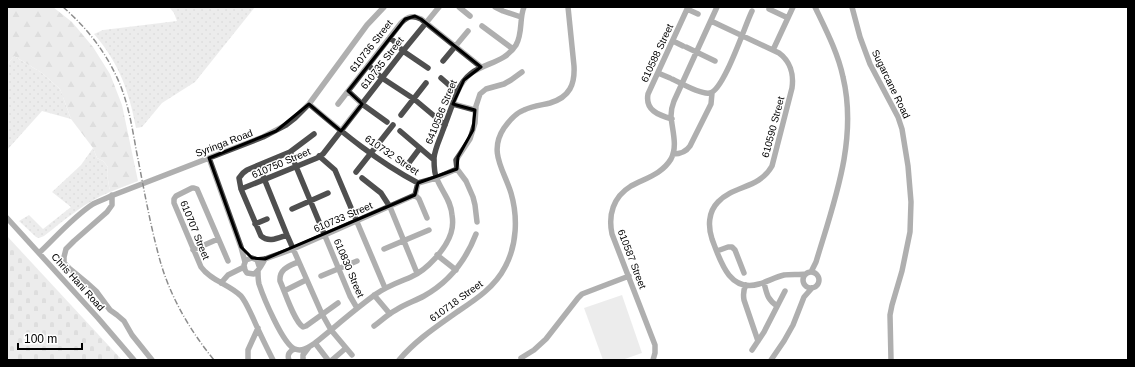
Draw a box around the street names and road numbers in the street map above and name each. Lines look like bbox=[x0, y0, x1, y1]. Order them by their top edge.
street label: 610736 Street bbox=[347, 18, 395, 74]
street label: 610588 Street bbox=[639, 22, 675, 84]
street label: 610735 Street bbox=[358, 35, 406, 91]
street label: Sugarcane Road bbox=[870, 48, 912, 120]
street label: 6410586 Street bbox=[423, 78, 459, 146]
street label: 610590 Street bbox=[760, 95, 787, 159]
street label: Syringa Road bbox=[194, 127, 254, 159]
street label: 610732 Street bbox=[363, 133, 421, 177]
street label: 610750 Street bbox=[250, 146, 312, 180]
street label: 610707 Street bbox=[178, 199, 212, 261]
street label: 610733 Street bbox=[312, 200, 374, 234]
street label: 610587 Street bbox=[616, 228, 648, 291]
street label: 610830 Street bbox=[332, 237, 366, 299]
street label: Chris Hani Road bbox=[49, 251, 107, 313]
street label: 610718 Street bbox=[427, 278, 485, 324]

